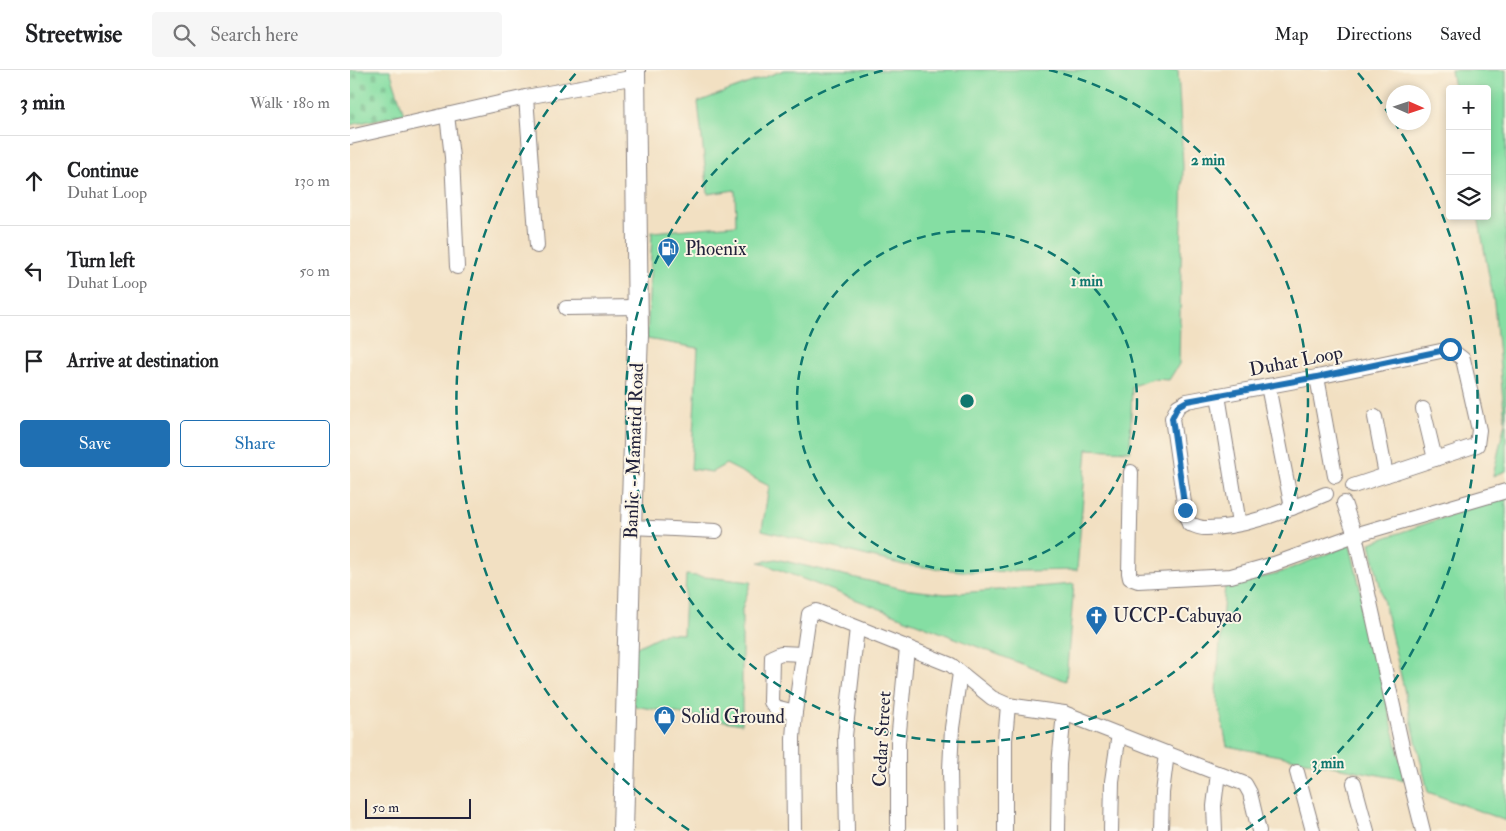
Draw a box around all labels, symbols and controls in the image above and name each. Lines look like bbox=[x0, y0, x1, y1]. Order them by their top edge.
search box bbox=[152, 12, 502, 57]
text: Streetwise bbox=[25, 19, 122, 50]
icon: search bbox=[170, 21, 198, 49]
text: Search here bbox=[210, 23, 298, 47]
text: Map bbox=[1275, 23, 1308, 46]
text: Directions bbox=[1336, 23, 1412, 46]
text: Saved bbox=[1440, 23, 1481, 46]
north arrow bbox=[1386, 85, 1431, 130]
map controls bbox=[1446, 85, 1491, 220]
button: + bbox=[1446, 85, 1491, 130]
text: 3 min bbox=[20, 89, 65, 116]
text: Walk · 180 m bbox=[250, 93, 330, 113]
button: − bbox=[1446, 130, 1491, 175]
text: 2 min bbox=[1191, 151, 1225, 170]
text: Continue bbox=[67, 159, 138, 183]
icon: ahead bbox=[20, 167, 48, 195]
text: 130 m bbox=[294, 171, 330, 191]
button: layers bbox=[1446, 175, 1491, 220]
text: Duhat Loop bbox=[67, 183, 147, 203]
fuel station icon: Phoenix bbox=[657, 237, 681, 268]
place label: Phoenix bbox=[685, 237, 747, 261]
text: Turn left bbox=[67, 249, 135, 273]
icon: left bbox=[20, 257, 48, 285]
text: 50 m bbox=[299, 261, 330, 281]
text: 1 min bbox=[1071, 272, 1103, 291]
text: Duhat Loop bbox=[67, 273, 147, 293]
route start bbox=[1439, 338, 1462, 361]
street label: Duhat Loop bbox=[1247, 340, 1345, 383]
icon: arrive bbox=[20, 347, 48, 375]
text: Arrive at destination bbox=[67, 349, 219, 373]
street label: Banlic - Mamatid Road bbox=[619, 362, 649, 540]
centre of rings bbox=[958, 392, 976, 410]
button: Save bbox=[20, 420, 170, 467]
button: Share bbox=[180, 420, 330, 467]
route end bbox=[1174, 499, 1197, 522]
church icon: UCCP-Cabuyao bbox=[1085, 604, 1109, 635]
place label: UCCP-Cabuyao bbox=[1113, 604, 1242, 628]
street label: Cedar Street bbox=[868, 690, 896, 788]
shop icon: Solid Ground bbox=[653, 705, 677, 736]
place label: Solid Ground bbox=[681, 705, 786, 729]
text: 3 min bbox=[1312, 754, 1344, 773]
scale bar bbox=[365, 796, 471, 819]
text: 50 m bbox=[372, 799, 399, 816]

